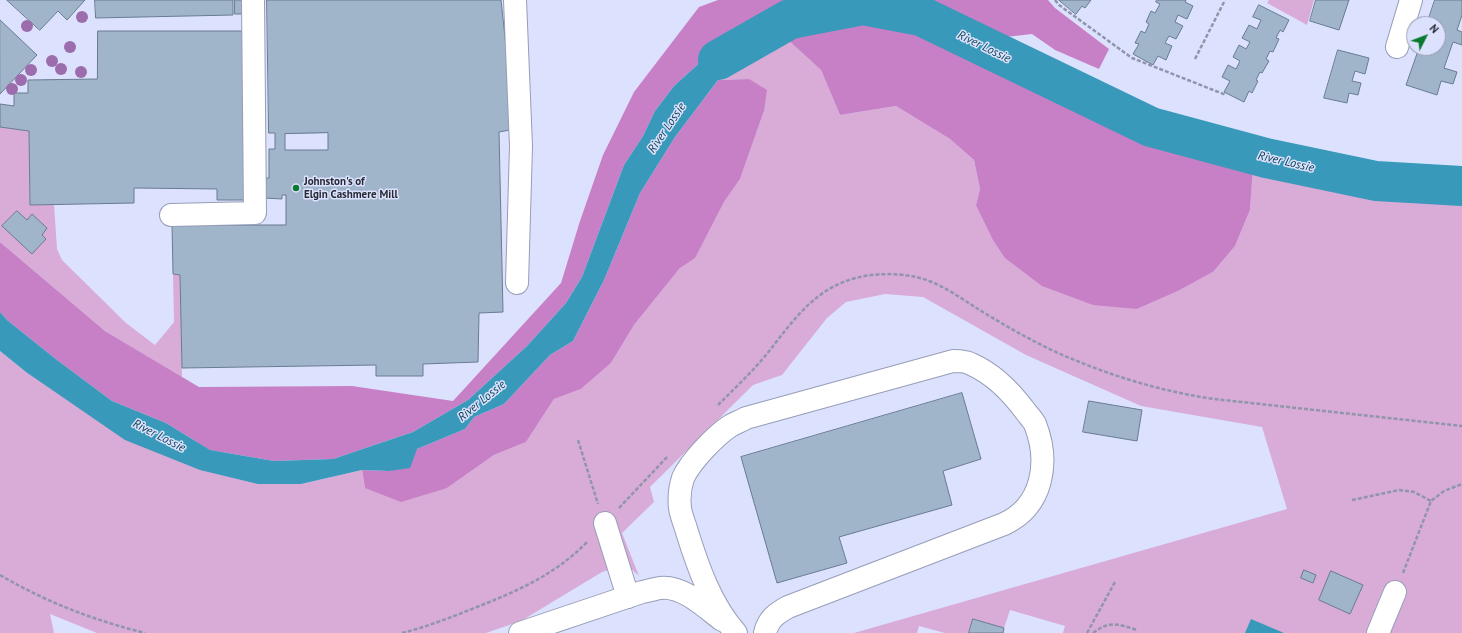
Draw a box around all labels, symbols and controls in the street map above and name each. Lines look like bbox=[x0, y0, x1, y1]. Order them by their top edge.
north arrow bbox=[1406, 16, 1446, 56]
text: N bbox=[1427, 21, 1442, 36]
water label: River Lossie bbox=[955, 28, 1013, 66]
water label: River Lossie bbox=[645, 100, 689, 156]
water label: River Lossie bbox=[1256, 149, 1316, 175]
place label: Johnston's of Elgin Cashmere Mill bbox=[304, 175, 398, 201]
marker: Johnston's of Elgin Cashmere Mill bbox=[291, 183, 301, 193]
water label: River Lossie bbox=[455, 377, 509, 425]
water label: River Lossie bbox=[130, 417, 188, 455]

